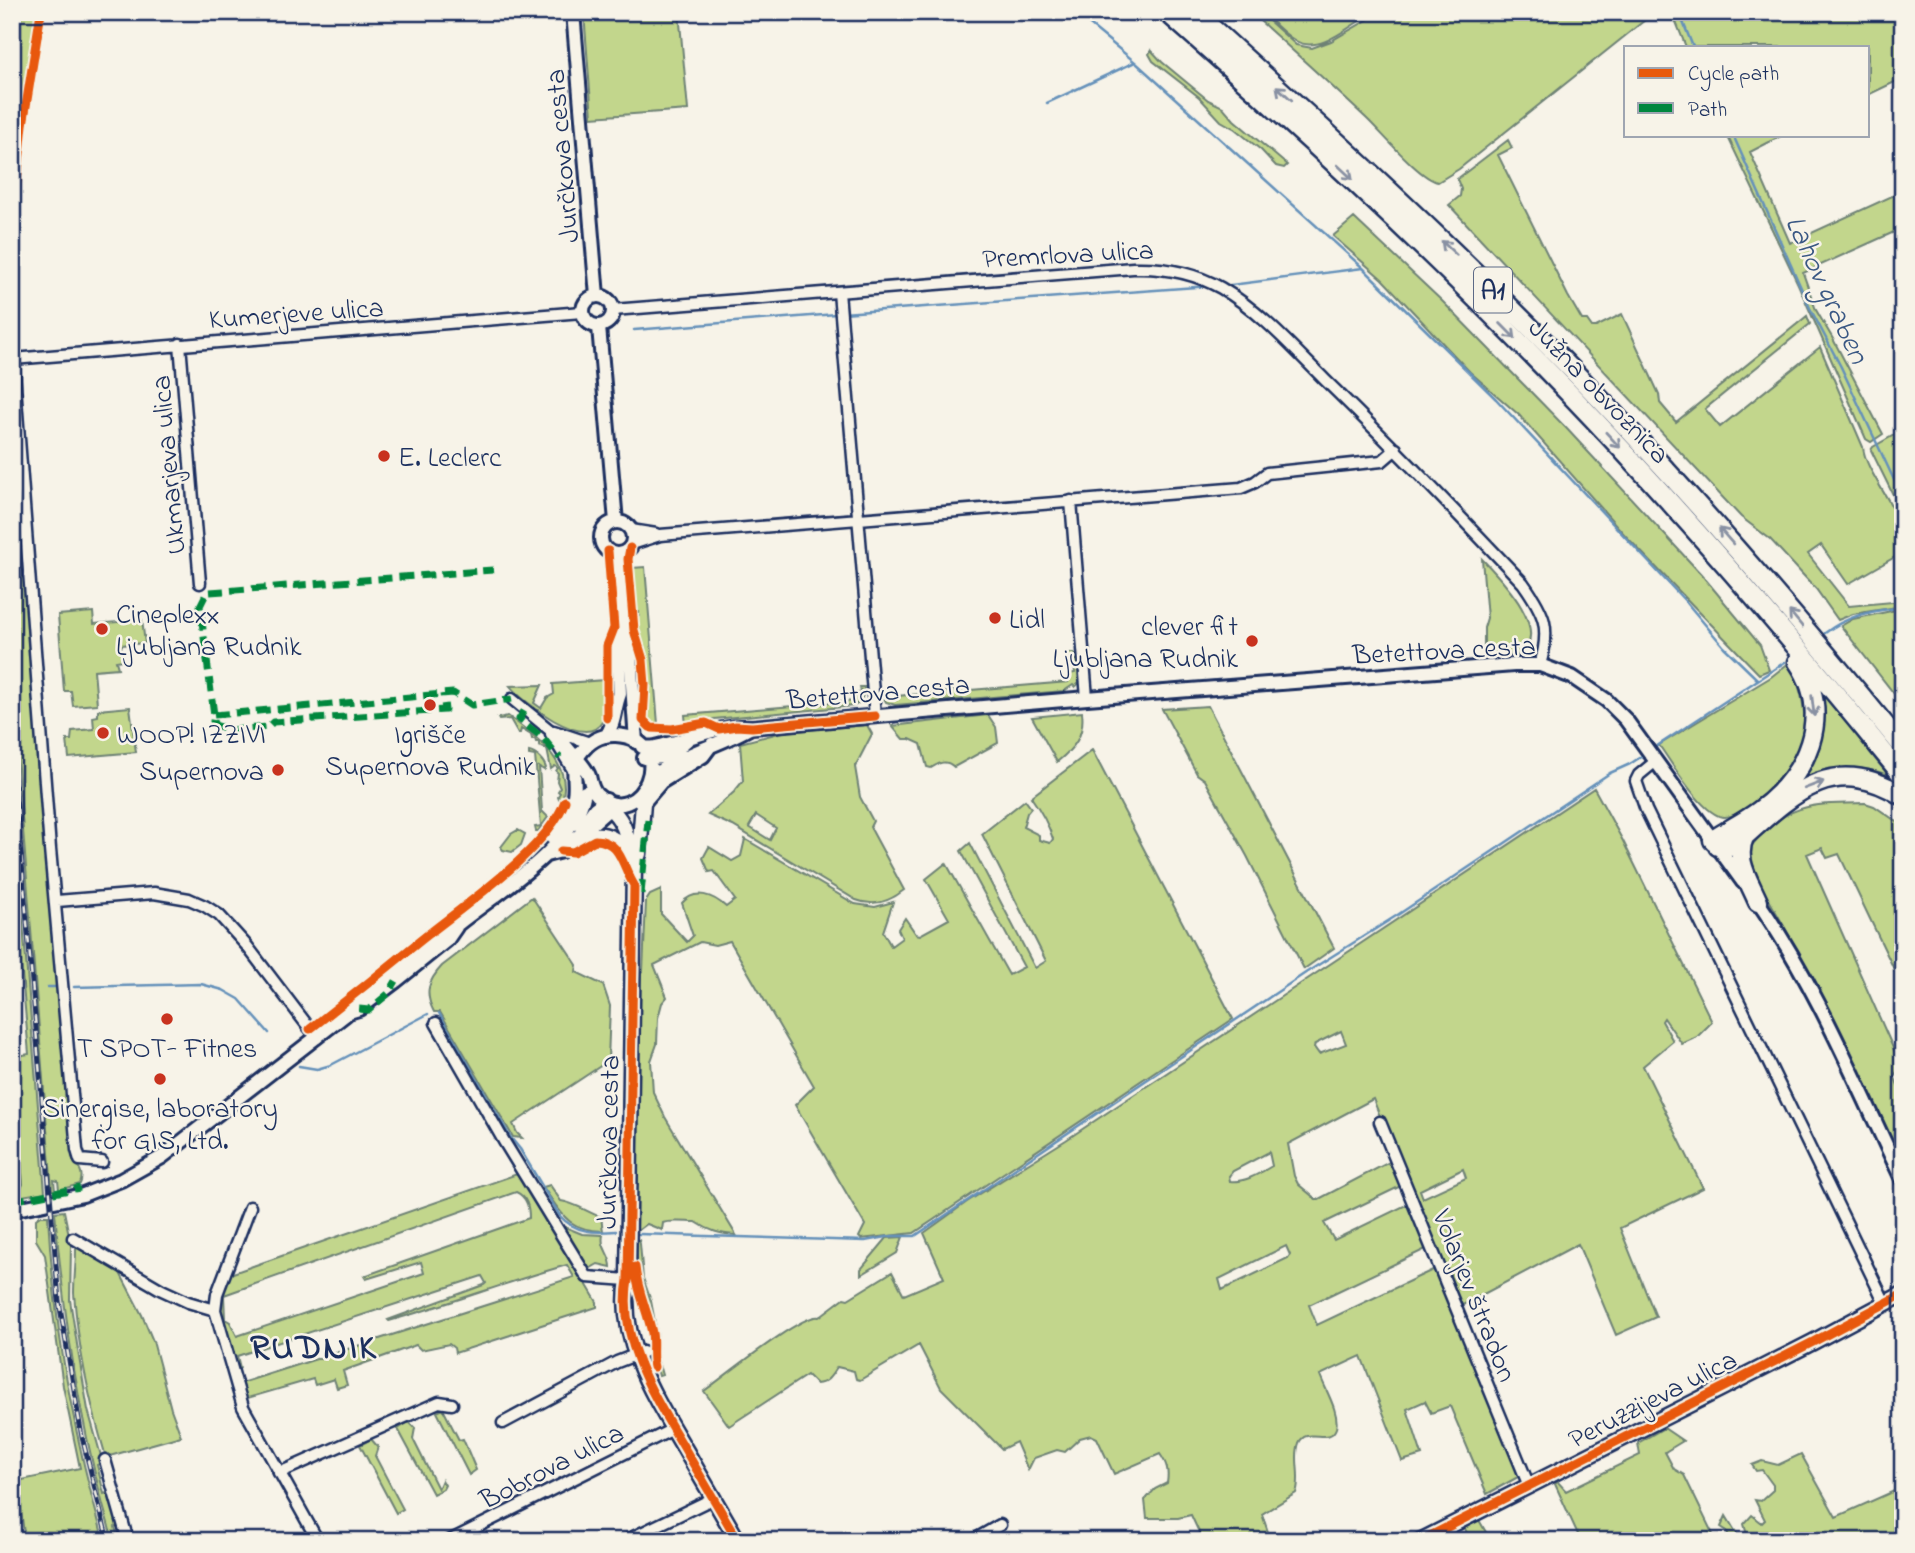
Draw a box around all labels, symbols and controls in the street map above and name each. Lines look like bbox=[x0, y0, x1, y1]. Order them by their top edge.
legend bbox=[1624, 46, 1870, 136]
text: Cycle path bbox=[1688, 60, 1779, 92]
street label: Jurčkova cesta bbox=[536, 67, 593, 244]
one-way arrow bbox=[1276, 84, 1293, 101]
text: Path bbox=[1688, 96, 1727, 126]
one-way arrow bbox=[1336, 164, 1353, 181]
water label: Lahov graben bbox=[1772, 209, 1879, 373]
street label: Premrlova ulica bbox=[981, 232, 1155, 281]
one-way arrow bbox=[1441, 240, 1458, 257]
road number: A1 bbox=[1474, 268, 1512, 312]
street label: Kumerjeve ulica bbox=[208, 289, 385, 342]
street label: Južna obvoznica bbox=[1517, 310, 1678, 475]
one-way arrow bbox=[1499, 323, 1516, 340]
street label: Ukmarjeva ulica bbox=[142, 373, 199, 556]
one-way arrow bbox=[1605, 431, 1621, 449]
place label: E. Leclerc bbox=[398, 439, 502, 480]
marker: E. Leclerc bbox=[376, 448, 392, 464]
one-way arrow bbox=[1718, 528, 1734, 546]
place label: Cineplexx Ljubljana Rudnik bbox=[116, 596, 302, 669]
place label: Lidl bbox=[1009, 601, 1045, 642]
place label: clever fit Ljubljana Rudnik bbox=[1053, 608, 1239, 681]
marker: Lidl bbox=[987, 610, 1003, 626]
one-way arrow bbox=[1789, 611, 1804, 629]
marker: Cineplexx Ljubljana Rudnik bbox=[94, 621, 110, 637]
street label: Betettova cesta bbox=[1351, 627, 1537, 678]
marker: clever fit Ljubljana Rudnik bbox=[1244, 633, 1260, 649]
street label: Betettova cesta bbox=[784, 666, 971, 723]
one-way arrow bbox=[1807, 694, 1820, 717]
marker: Igrišče Supernova Rudnik bbox=[422, 697, 438, 713]
place label: WOOP! IZZIVI bbox=[117, 716, 266, 757]
place label: Igrišče Supernova Rudnik bbox=[325, 716, 536, 789]
marker: WOOP! IZZIVI bbox=[95, 725, 111, 741]
place label: Supernova bbox=[139, 753, 264, 794]
marker: Supernova bbox=[270, 762, 286, 778]
one-way arrow bbox=[1803, 778, 1824, 790]
marker: T SPOT- Fitnes bbox=[159, 1011, 175, 1027]
place label: T SPOT- Fitnes bbox=[77, 1030, 257, 1071]
street label: Jurčkova cesta bbox=[588, 1055, 633, 1230]
marker: Sinergise, laboratory for GIS, Ltd. bbox=[152, 1071, 168, 1087]
place label: Sinergise, laboratory for GIS, Ltd. bbox=[42, 1090, 278, 1163]
street label: Volarjev štradon bbox=[1419, 1203, 1526, 1389]
district label: RUDNIK bbox=[250, 1324, 378, 1375]
street label: Peruzzijeva ulica bbox=[1562, 1341, 1745, 1461]
street label: Bobrova ulica bbox=[473, 1414, 632, 1522]

